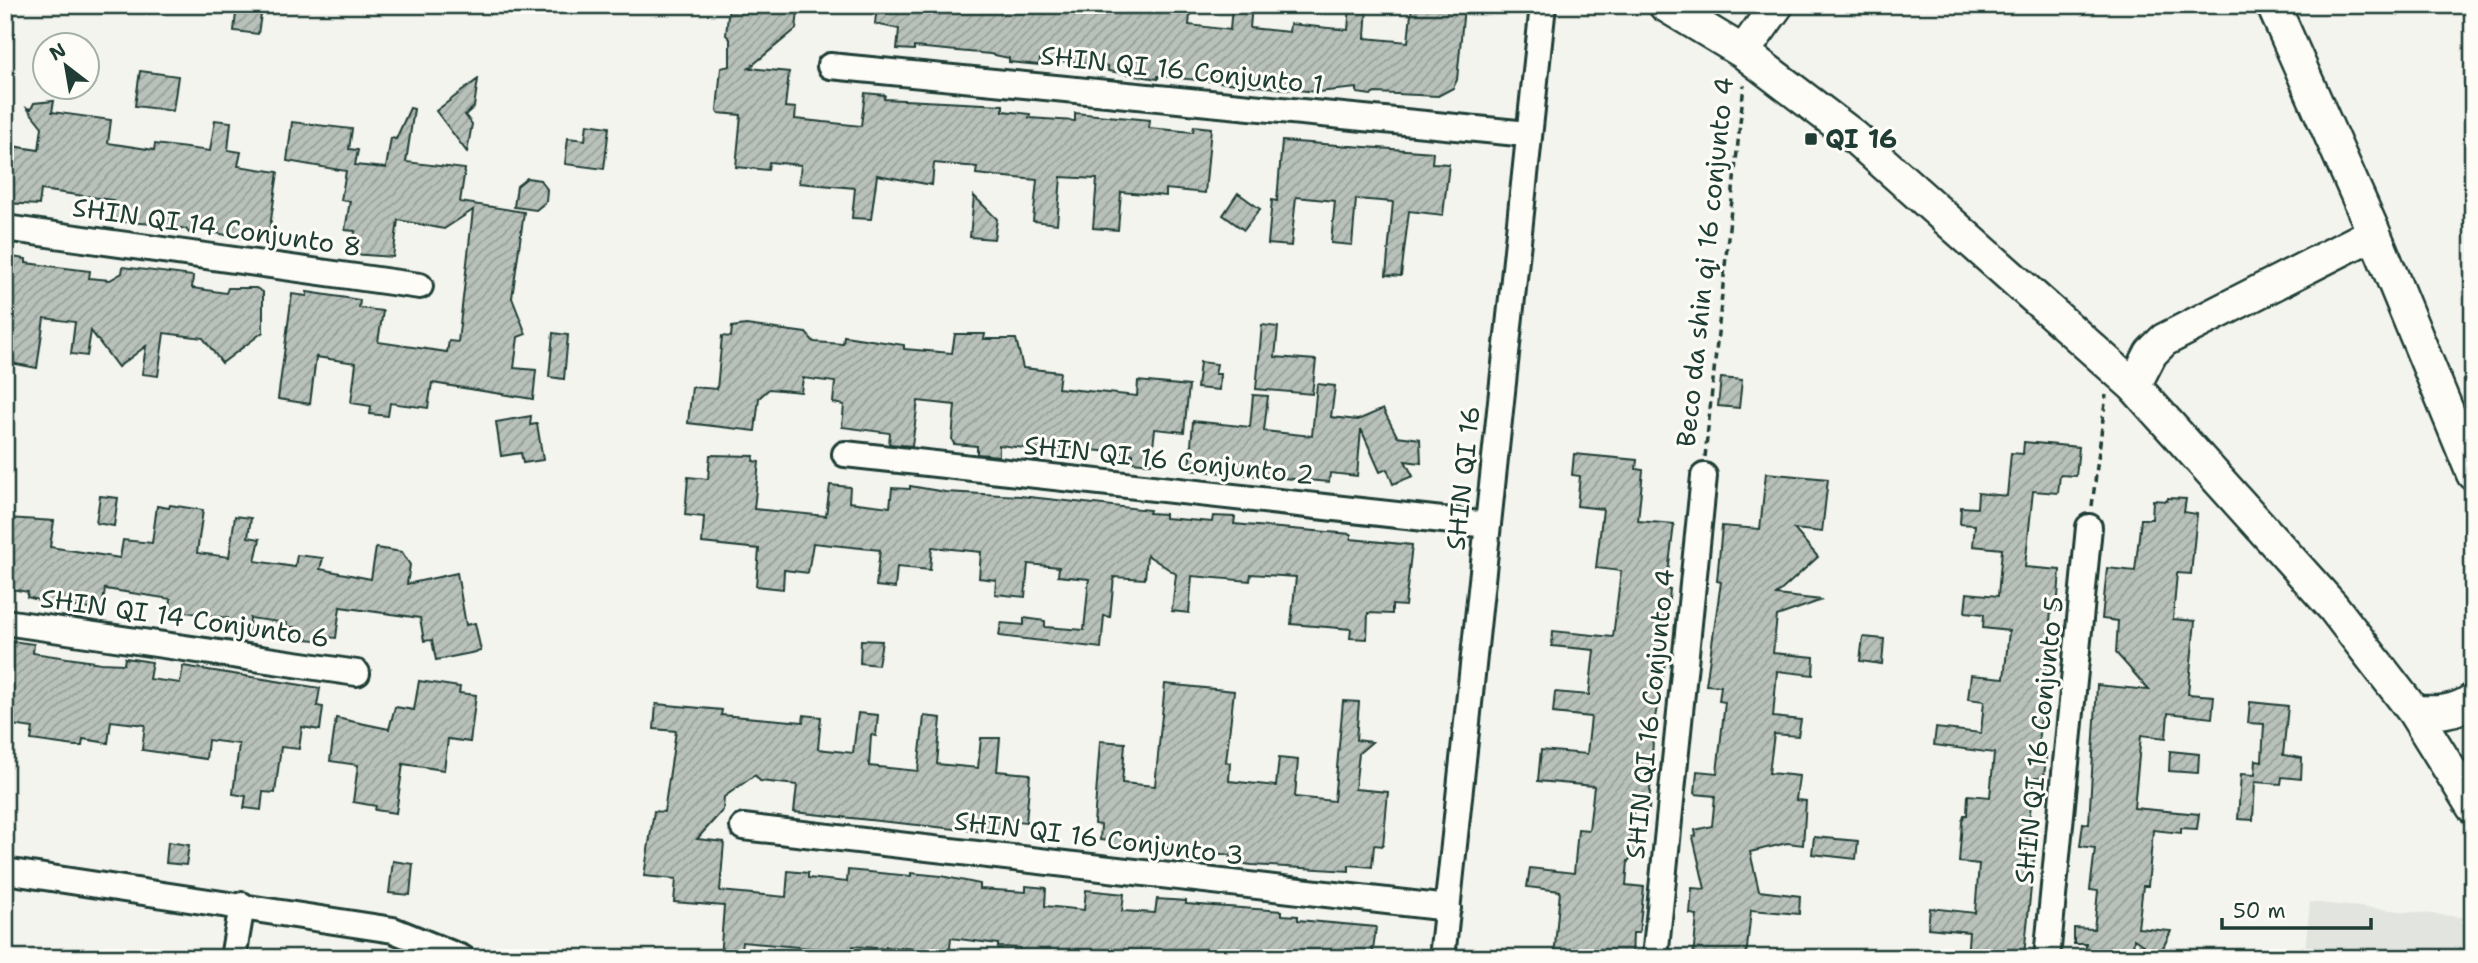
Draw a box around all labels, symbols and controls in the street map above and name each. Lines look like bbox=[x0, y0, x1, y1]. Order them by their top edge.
north arrow bbox=[32, 32, 102, 102]
text: N bbox=[45, 37, 70, 66]
street label: SHIN QI 16 Conjunto 1 bbox=[1039, 37, 1325, 102]
street label: Beco da shin qi 16 conjunto 4 bbox=[1668, 75, 1741, 449]
place label: QI 16 bbox=[1825, 121, 1897, 156]
marker: QI 16 bbox=[1803, 131, 1819, 147]
street label: SHIN QI 14 Conjunto 8 bbox=[70, 189, 364, 264]
street label: SHIN QI 16 bbox=[1438, 404, 1487, 552]
street label: SHIN QI 16 Conjunto 2 bbox=[1022, 427, 1316, 492]
street label: SHIN QI 16 Conjunto 4 bbox=[1617, 567, 1682, 861]
street label: SHIN QI 14 Conjunto 6 bbox=[38, 580, 332, 655]
street label: SHIN QI 16 Conjunto 5 bbox=[2006, 594, 2071, 886]
street label: SHIN QI 16 Conjunto 3 bbox=[952, 802, 1246, 873]
scale bar bbox=[2222, 886, 2371, 930]
text: 50 m bbox=[2233, 897, 2286, 925]

